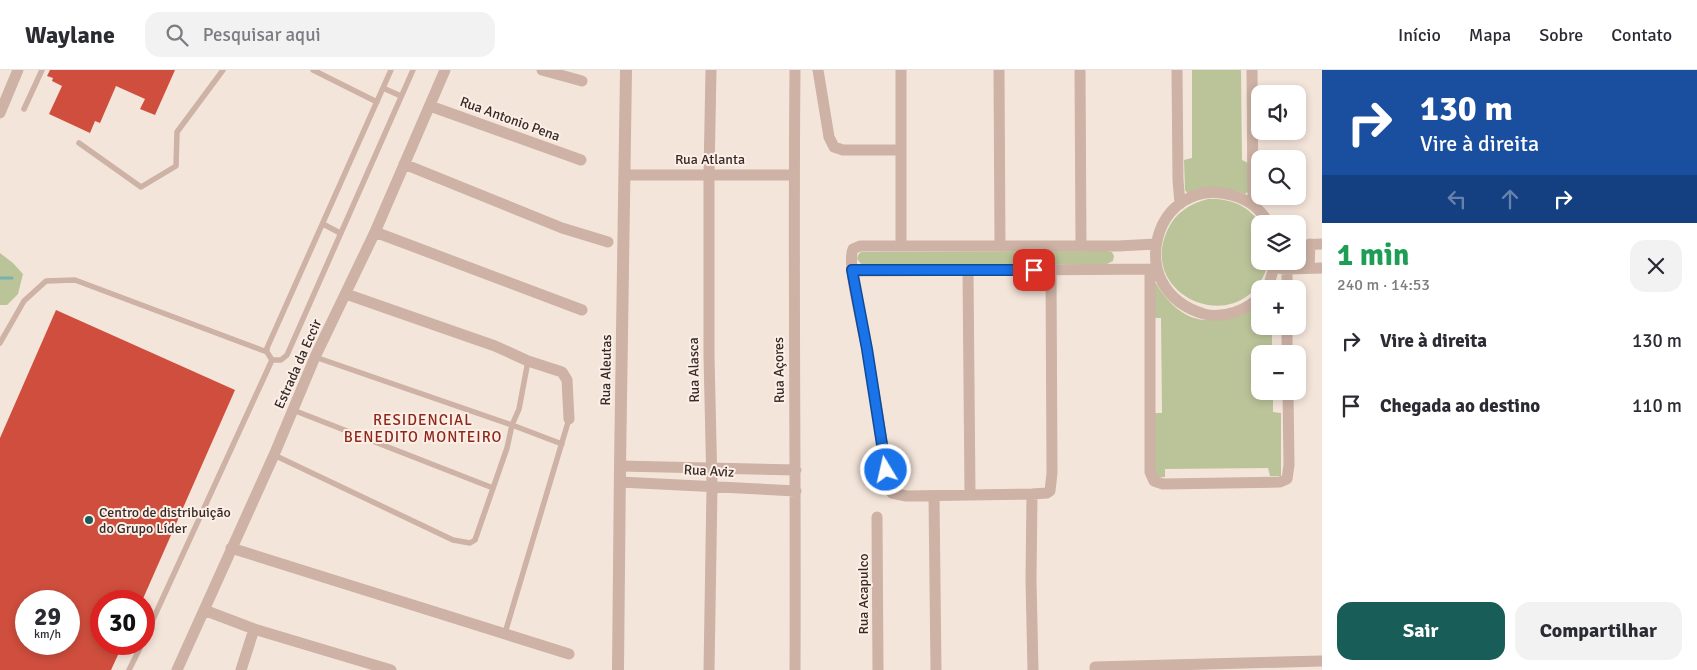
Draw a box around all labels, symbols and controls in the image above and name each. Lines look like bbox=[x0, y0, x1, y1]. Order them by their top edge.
search box bbox=[145, 12, 495, 57]
text: Waylane bbox=[25, 20, 115, 50]
icon: search bbox=[163, 21, 191, 49]
text: Pesquisar aqui bbox=[203, 23, 321, 47]
text: Início bbox=[1398, 24, 1441, 46]
text: Mapa bbox=[1469, 24, 1511, 46]
text: Sobre bbox=[1539, 24, 1583, 46]
text: Contato bbox=[1611, 24, 1672, 46]
map controls bbox=[1251, 85, 1306, 400]
button: sound bbox=[1251, 85, 1306, 140]
text: 130 m bbox=[1420, 87, 1513, 130]
icon: right bbox=[1337, 90, 1402, 155]
street label: Rua Antonio Pena bbox=[458, 93, 562, 145]
text: Vire à direita bbox=[1420, 130, 1539, 157]
button: search bbox=[1251, 150, 1306, 205]
street label: Rua Atlanta bbox=[675, 151, 745, 168]
icon: left bbox=[1443, 185, 1471, 213]
icon: ahead bbox=[1496, 185, 1524, 213]
icon: right bbox=[1549, 185, 1577, 213]
button: layers bbox=[1251, 215, 1306, 270]
text: 1 min bbox=[1337, 237, 1409, 274]
button: close bbox=[1630, 240, 1682, 292]
pin bbox=[1013, 249, 1055, 291]
icon: arrive bbox=[1020, 256, 1048, 284]
text: 240 m · 14:53 bbox=[1337, 275, 1430, 295]
button: + bbox=[1251, 280, 1306, 335]
street label: Estrada da Eccir bbox=[271, 316, 326, 411]
icon: right bbox=[1337, 327, 1365, 355]
text: Vire à direita bbox=[1380, 329, 1487, 353]
text: 130 m bbox=[1632, 329, 1682, 353]
street label: Rua Aleutas bbox=[597, 334, 615, 406]
street label: Rua Alasca bbox=[685, 337, 703, 403]
street label: Rua Açores bbox=[770, 337, 788, 403]
button: − bbox=[1251, 345, 1306, 400]
icon: arrive bbox=[1337, 392, 1365, 420]
text: Chegada ao destino bbox=[1380, 394, 1540, 418]
text: 110 m bbox=[1632, 394, 1682, 418]
district label: RESIDENCIAL BENEDITO MONTEIRO bbox=[344, 411, 502, 446]
position arrow bbox=[859, 443, 911, 495]
street label: Rua Aviz bbox=[683, 461, 735, 481]
place label: Centro de distribuição do Grupo Líder bbox=[99, 504, 231, 537]
marker: Centro de distribuição do Grupo Líder bbox=[83, 514, 95, 526]
street label: Rua Acapulco bbox=[855, 554, 872, 634]
speed limit sign: 30 bbox=[90, 590, 155, 655]
text: 29 bbox=[34, 601, 61, 632]
button: Sair bbox=[1337, 602, 1505, 660]
button: Compartilhar bbox=[1515, 602, 1682, 660]
text: km/h bbox=[34, 627, 61, 642]

